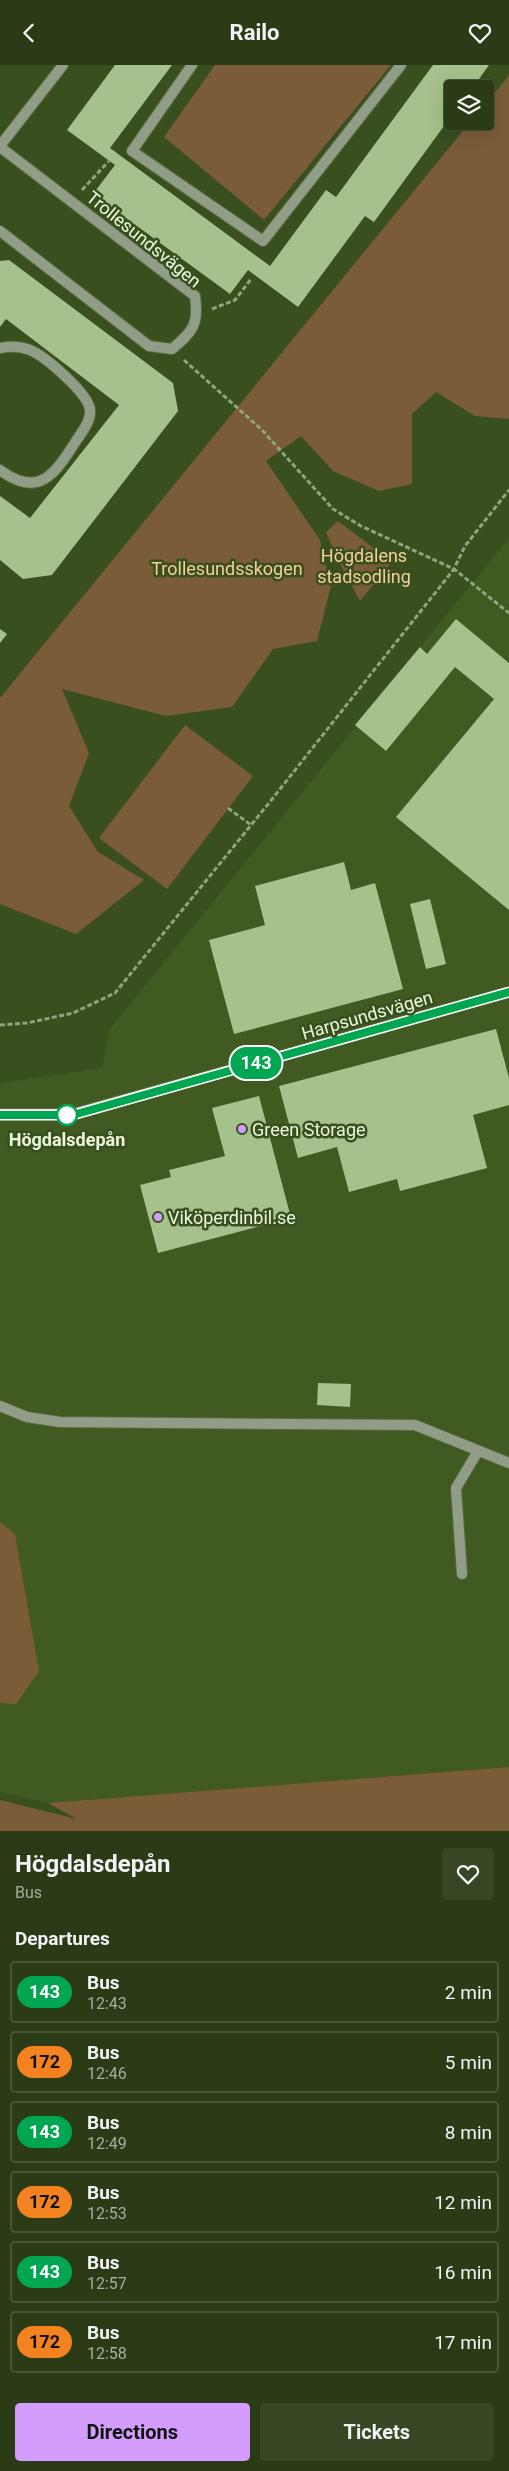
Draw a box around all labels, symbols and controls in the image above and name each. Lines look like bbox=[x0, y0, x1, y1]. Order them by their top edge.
icon: back bbox=[15, 19, 43, 47]
icon: heart bbox=[466, 19, 494, 47]
text: Railo bbox=[230, 20, 279, 45]
map controls bbox=[444, 80, 494, 130]
button: layers bbox=[444, 80, 494, 130]
street label: Trollesundsvägen bbox=[83, 186, 205, 292]
park label: Högdalens stadsodling bbox=[317, 545, 411, 587]
park label: Trollesundsskogen bbox=[151, 558, 303, 579]
street label: Harpsundsvägen bbox=[299, 986, 435, 1044]
line badge: 143 bbox=[227, 1047, 285, 1079]
text: 143 bbox=[241, 1052, 271, 1073]
marker: Högdalsdepån bbox=[56, 1104, 78, 1126]
place label: Green Storage bbox=[252, 1119, 366, 1140]
marker: Green Storage bbox=[236, 1123, 248, 1135]
place label: Högdalsdepån bbox=[9, 1129, 125, 1150]
place label: Viköperdinbil.se bbox=[168, 1207, 296, 1228]
marker: Viköperdinbil.se bbox=[152, 1211, 164, 1223]
button: heart bbox=[442, 1848, 494, 1900]
text: Högdalsdepån bbox=[15, 1850, 171, 1878]
text: Bus bbox=[15, 1883, 42, 1902]
text: Departures bbox=[15, 1927, 110, 1950]
text: Bus bbox=[87, 1971, 120, 1994]
text: 143 bbox=[29, 1981, 60, 2002]
text: 2 min bbox=[445, 1981, 492, 2004]
text: 12:43 bbox=[87, 1994, 127, 2013]
text: Bus bbox=[87, 2041, 120, 2064]
text: 172 bbox=[29, 2051, 60, 2072]
text: 5 min bbox=[445, 2051, 492, 2074]
text: 12:46 bbox=[87, 2064, 127, 2083]
text: Bus bbox=[87, 2111, 120, 2134]
text: 143 bbox=[29, 2121, 60, 2142]
text: 8 min bbox=[445, 2121, 492, 2144]
text: 12:49 bbox=[87, 2134, 127, 2153]
text: Bus bbox=[87, 2181, 120, 2204]
text: 172 bbox=[29, 2191, 60, 2212]
text: 12 min bbox=[434, 2191, 492, 2214]
text: 12:53 bbox=[87, 2204, 127, 2223]
text: Bus bbox=[87, 2251, 120, 2274]
text: 143 bbox=[29, 2261, 60, 2282]
text: 16 min bbox=[434, 2261, 492, 2284]
text: 12:57 bbox=[87, 2274, 127, 2293]
text: Bus bbox=[87, 2321, 120, 2344]
text: 172 bbox=[29, 2331, 60, 2352]
text: 17 min bbox=[434, 2331, 492, 2354]
text: 12:58 bbox=[87, 2344, 127, 2363]
button: Directions bbox=[15, 2403, 250, 2461]
button: Tickets bbox=[260, 2403, 494, 2461]

